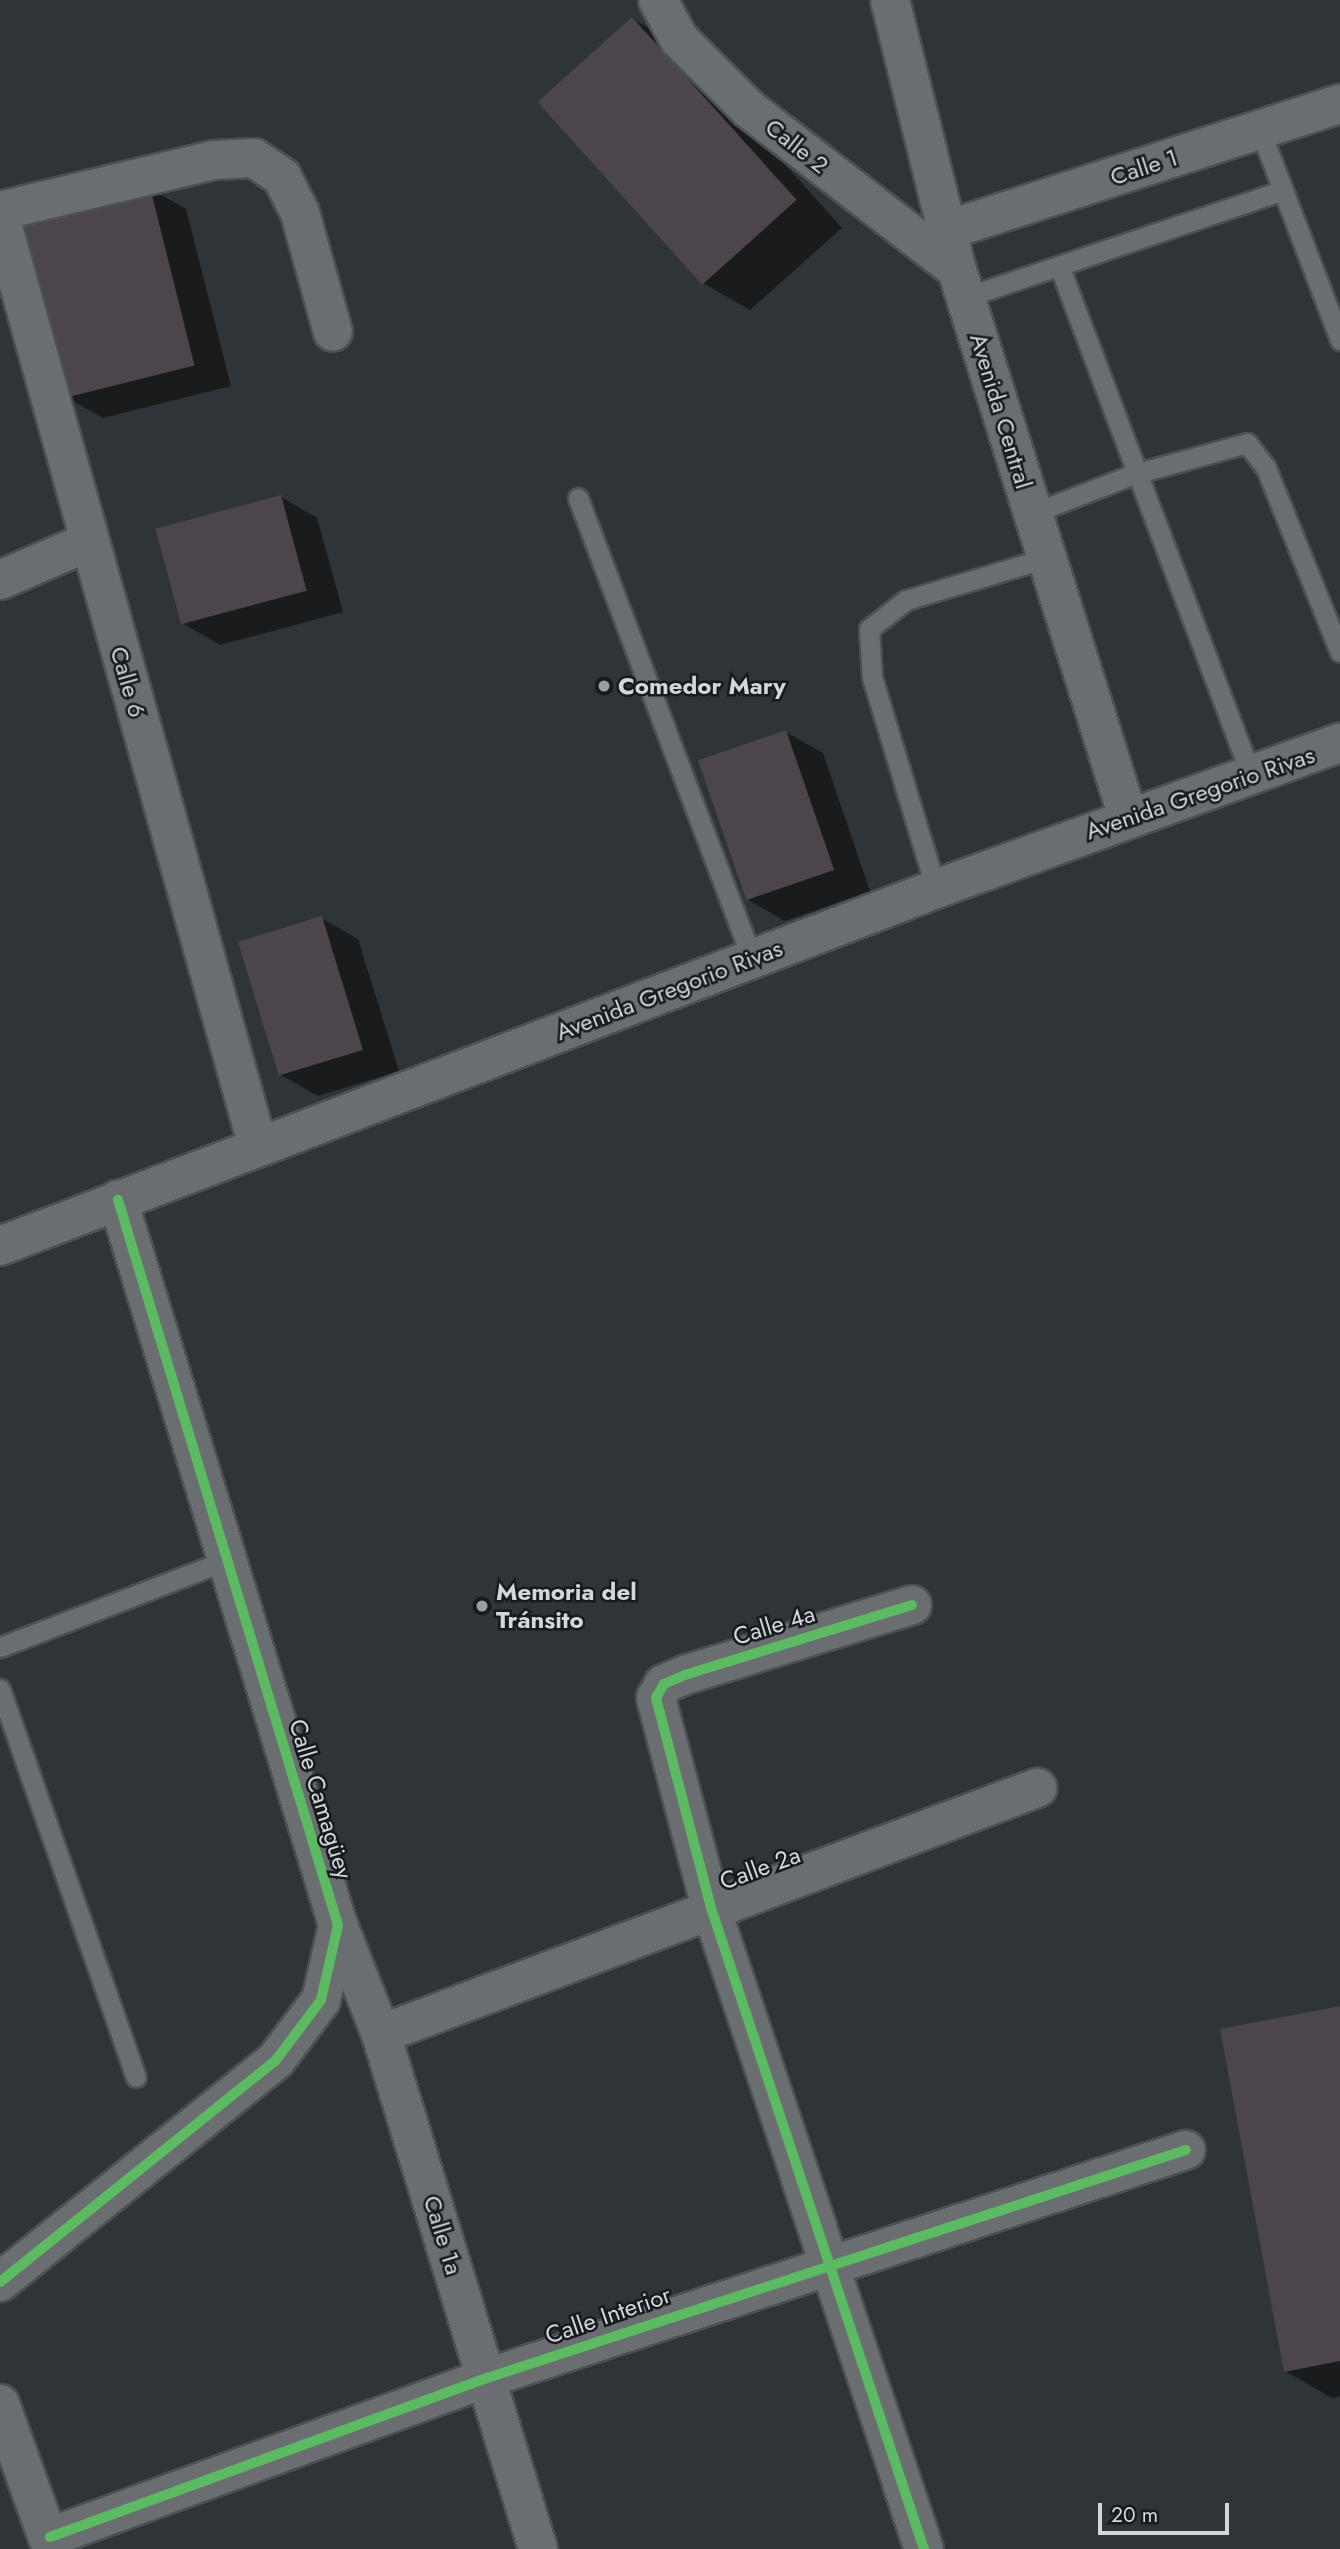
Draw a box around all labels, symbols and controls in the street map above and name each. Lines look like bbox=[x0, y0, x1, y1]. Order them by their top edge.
street label: Calle 2 bbox=[760, 112, 834, 180]
street label: Calle 1 bbox=[1107, 143, 1181, 191]
street label: Avenida Central bbox=[964, 330, 1038, 492]
street label: Calle 6 bbox=[104, 643, 152, 721]
place label: Comedor Mary bbox=[618, 672, 786, 700]
marker: Comedor Mary bbox=[596, 678, 612, 694]
street label: Avenida Gregorio Rivas bbox=[1082, 740, 1318, 846]
street label: Avenida Gregorio Rivas bbox=[552, 933, 786, 1047]
place label: Memoria del Tránsito bbox=[496, 1578, 637, 1634]
marker: Memoria del Tránsito bbox=[474, 1598, 490, 1614]
street label: Calle 4a bbox=[730, 1599, 818, 1651]
street label: Calle Camagüey bbox=[283, 1716, 359, 1882]
street label: Calle 2a bbox=[716, 1840, 804, 1896]
street label: Calle 1a bbox=[417, 2192, 469, 2278]
street label: Calle Interior bbox=[541, 2280, 675, 2350]
scale bar bbox=[1102, 2490, 1233, 2534]
text: 20 m bbox=[1111, 2500, 1158, 2530]

